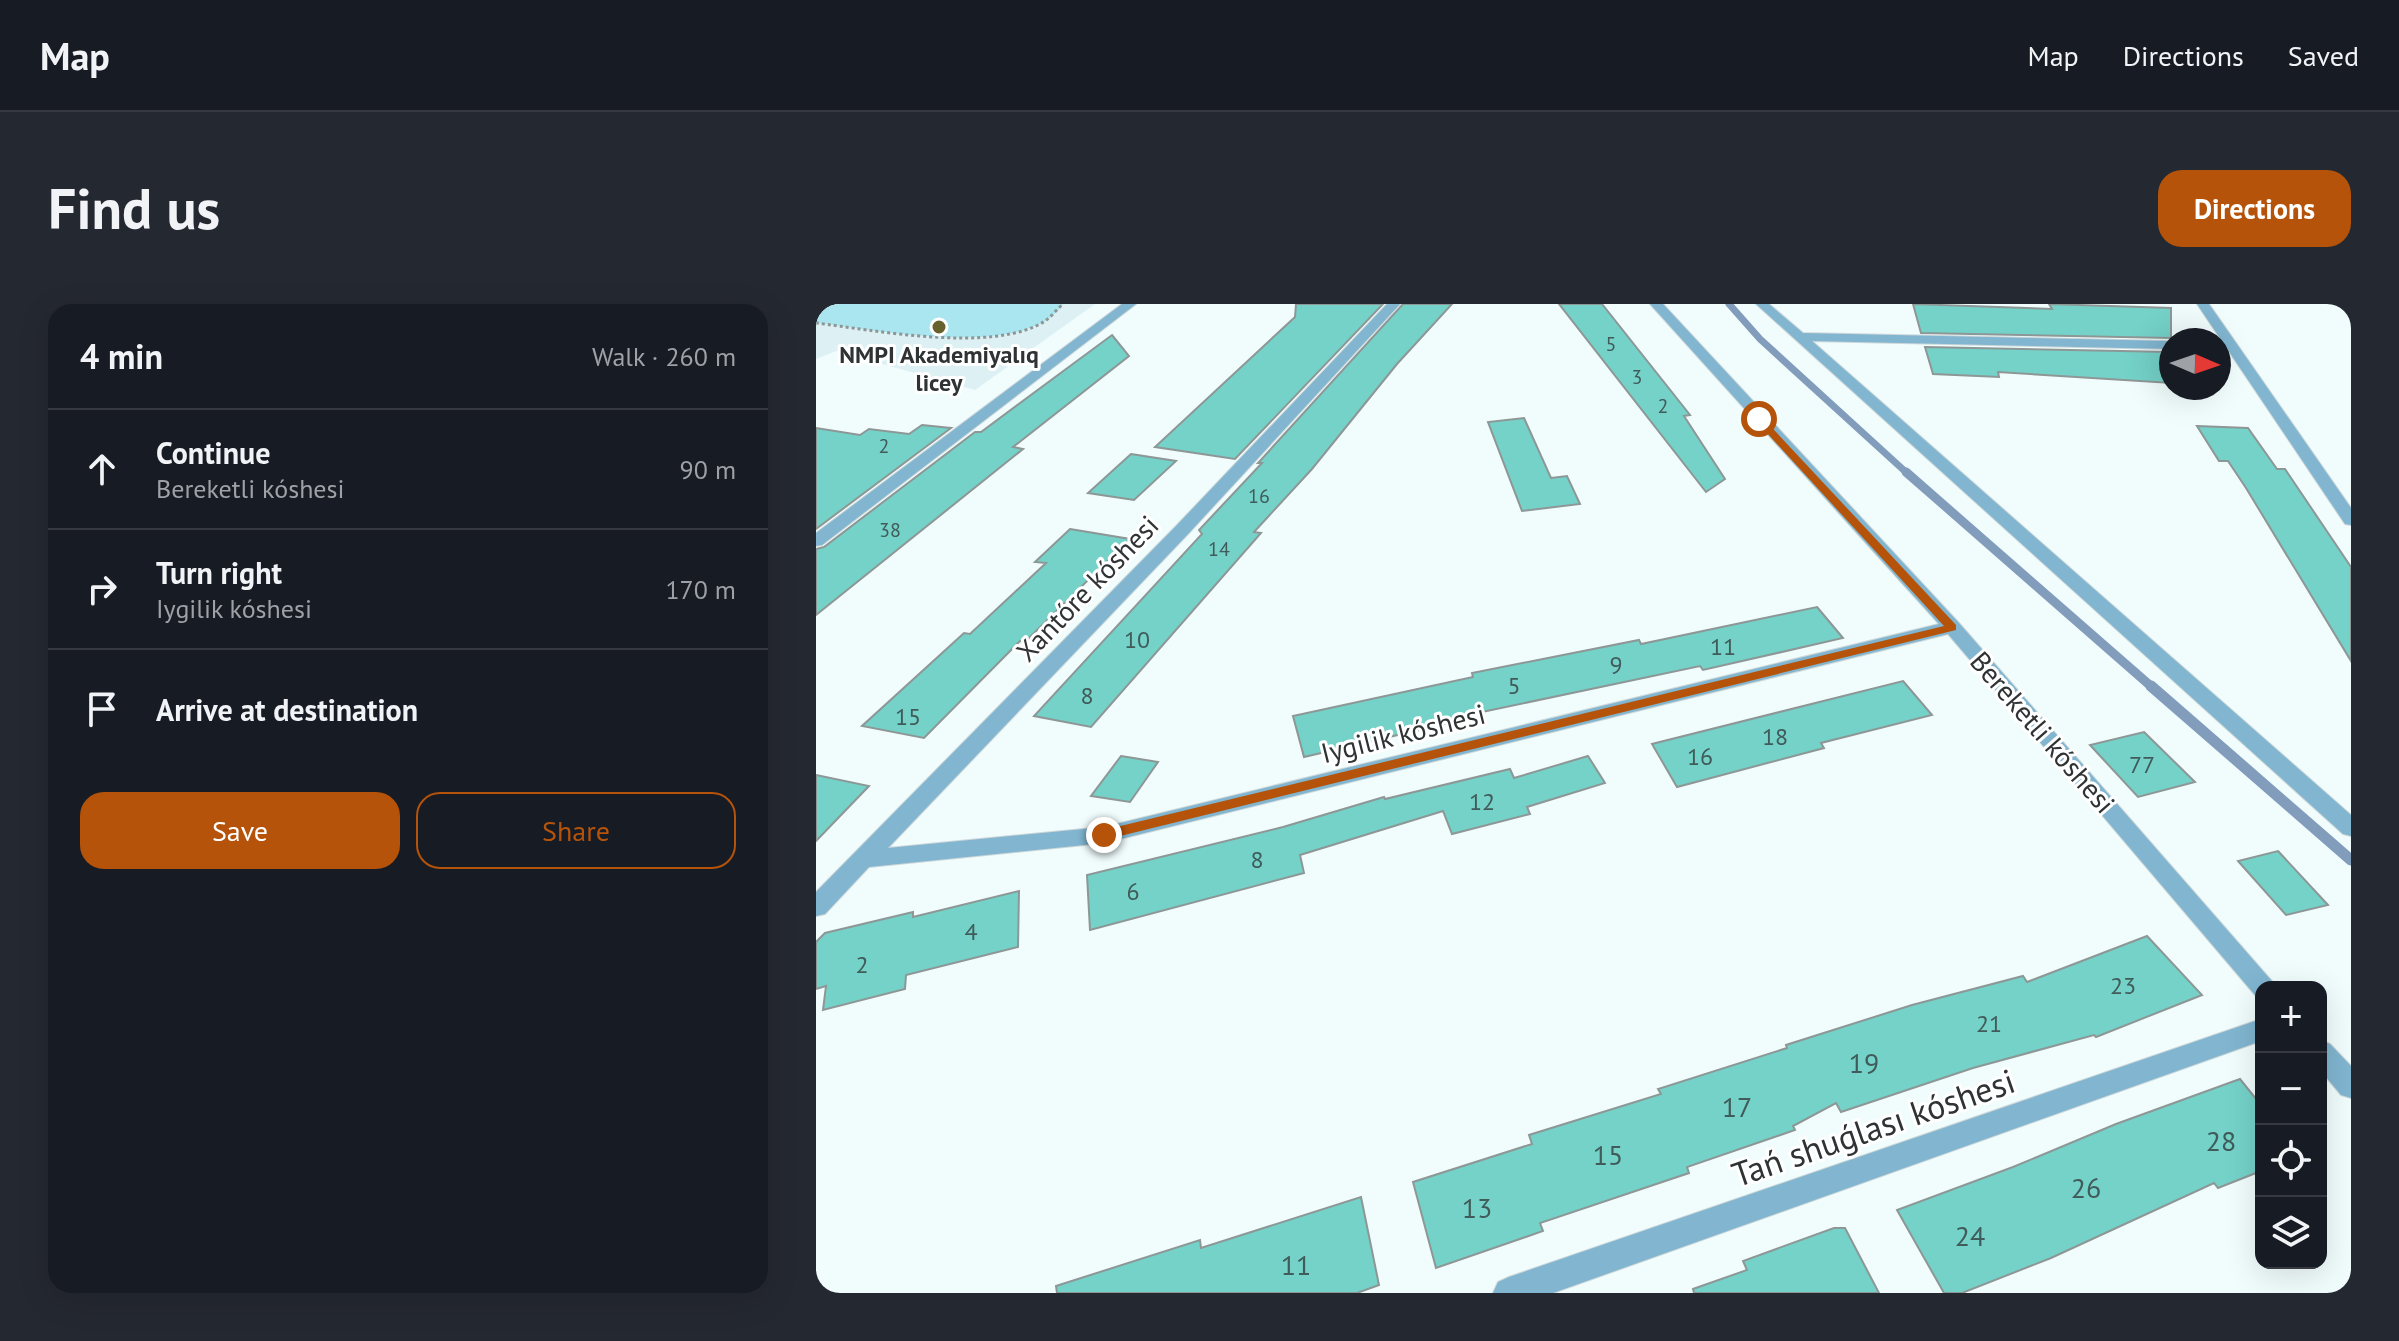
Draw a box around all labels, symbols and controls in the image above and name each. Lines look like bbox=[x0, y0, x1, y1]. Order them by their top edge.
text: Map bbox=[40, 31, 110, 80]
text: Map bbox=[2028, 37, 2079, 74]
text: Directions bbox=[2123, 37, 2244, 74]
text: Saved bbox=[2288, 37, 2359, 74]
button: Directions bbox=[2158, 170, 2351, 247]
text: Find us bbox=[48, 172, 220, 244]
marker: NMPI Akademiyalıq licey bbox=[930, 318, 948, 336]
north arrow bbox=[2159, 328, 2231, 400]
house number: 5 bbox=[1606, 331, 1616, 357]
text: 4 min bbox=[80, 334, 163, 378]
place label: NMPI Akademiyalıq licey bbox=[839, 339, 1039, 398]
text: Walk · 260 m bbox=[592, 340, 736, 373]
house number: 3 bbox=[1632, 364, 1642, 390]
house number: 2 bbox=[1658, 393, 1668, 419]
route start bbox=[1741, 401, 1777, 437]
text: Continue bbox=[156, 433, 270, 472]
house number: 2 bbox=[879, 433, 889, 459]
icon: ahead bbox=[80, 447, 124, 491]
text: 90 m bbox=[680, 453, 736, 486]
text: Bereketli kóshesi bbox=[156, 472, 344, 505]
house number: 16 bbox=[1248, 483, 1270, 509]
street label: Xantóre kóshesi bbox=[1008, 507, 1166, 669]
house number: 38 bbox=[879, 517, 901, 543]
house number: 14 bbox=[1208, 536, 1230, 562]
text: Turn right bbox=[156, 553, 282, 592]
icon: right bbox=[80, 567, 124, 611]
text: 170 m bbox=[665, 573, 736, 606]
text: Iygilik kóshesi bbox=[156, 592, 312, 625]
house number: 10 bbox=[1124, 624, 1150, 655]
house number: 11 bbox=[1710, 631, 1736, 662]
street label: Bereketli kóshesi bbox=[1962, 643, 2124, 821]
house number: 9 bbox=[1609, 649, 1623, 680]
house number: 5 bbox=[1507, 670, 1521, 701]
house number: 8 bbox=[1080, 680, 1094, 711]
icon: arrive bbox=[80, 687, 124, 731]
text: Arrive at destination bbox=[156, 690, 418, 729]
street label: Iygilik kóshesi bbox=[1317, 695, 1489, 771]
house number: 15 bbox=[895, 701, 921, 732]
house number: 18 bbox=[1762, 721, 1788, 752]
house number: 16 bbox=[1687, 741, 1713, 772]
house number: 77 bbox=[2129, 749, 2155, 780]
house number: 12 bbox=[1469, 786, 1495, 817]
button: Save bbox=[80, 792, 400, 869]
button: Share bbox=[416, 792, 736, 869]
route end bbox=[1086, 817, 1122, 853]
house number: 8 bbox=[1250, 844, 1264, 875]
house number: 6 bbox=[1126, 876, 1140, 907]
house number: 4 bbox=[964, 916, 978, 947]
house number: 2 bbox=[855, 949, 869, 980]
house number: 23 bbox=[2110, 970, 2136, 1001]
map controls bbox=[2255, 981, 2327, 1269]
button: + bbox=[2255, 981, 2327, 1053]
house number: 21 bbox=[1976, 1008, 2002, 1039]
house number: 19 bbox=[1849, 1044, 1879, 1081]
button: − bbox=[2255, 1053, 2327, 1125]
street label: Tań shuǵlası kóshesi bbox=[1726, 1058, 2020, 1196]
house number: 17 bbox=[1722, 1088, 1752, 1125]
house number: 28 bbox=[2206, 1122, 2236, 1159]
button: locate bbox=[2255, 1125, 2327, 1197]
house number: 15 bbox=[1593, 1136, 1623, 1173]
house number: 26 bbox=[2071, 1169, 2101, 1206]
house number: 13 bbox=[1462, 1189, 1492, 1226]
button: layers bbox=[2255, 1197, 2327, 1269]
house number: 24 bbox=[1955, 1217, 1985, 1254]
house number: 11 bbox=[1281, 1246, 1311, 1283]

